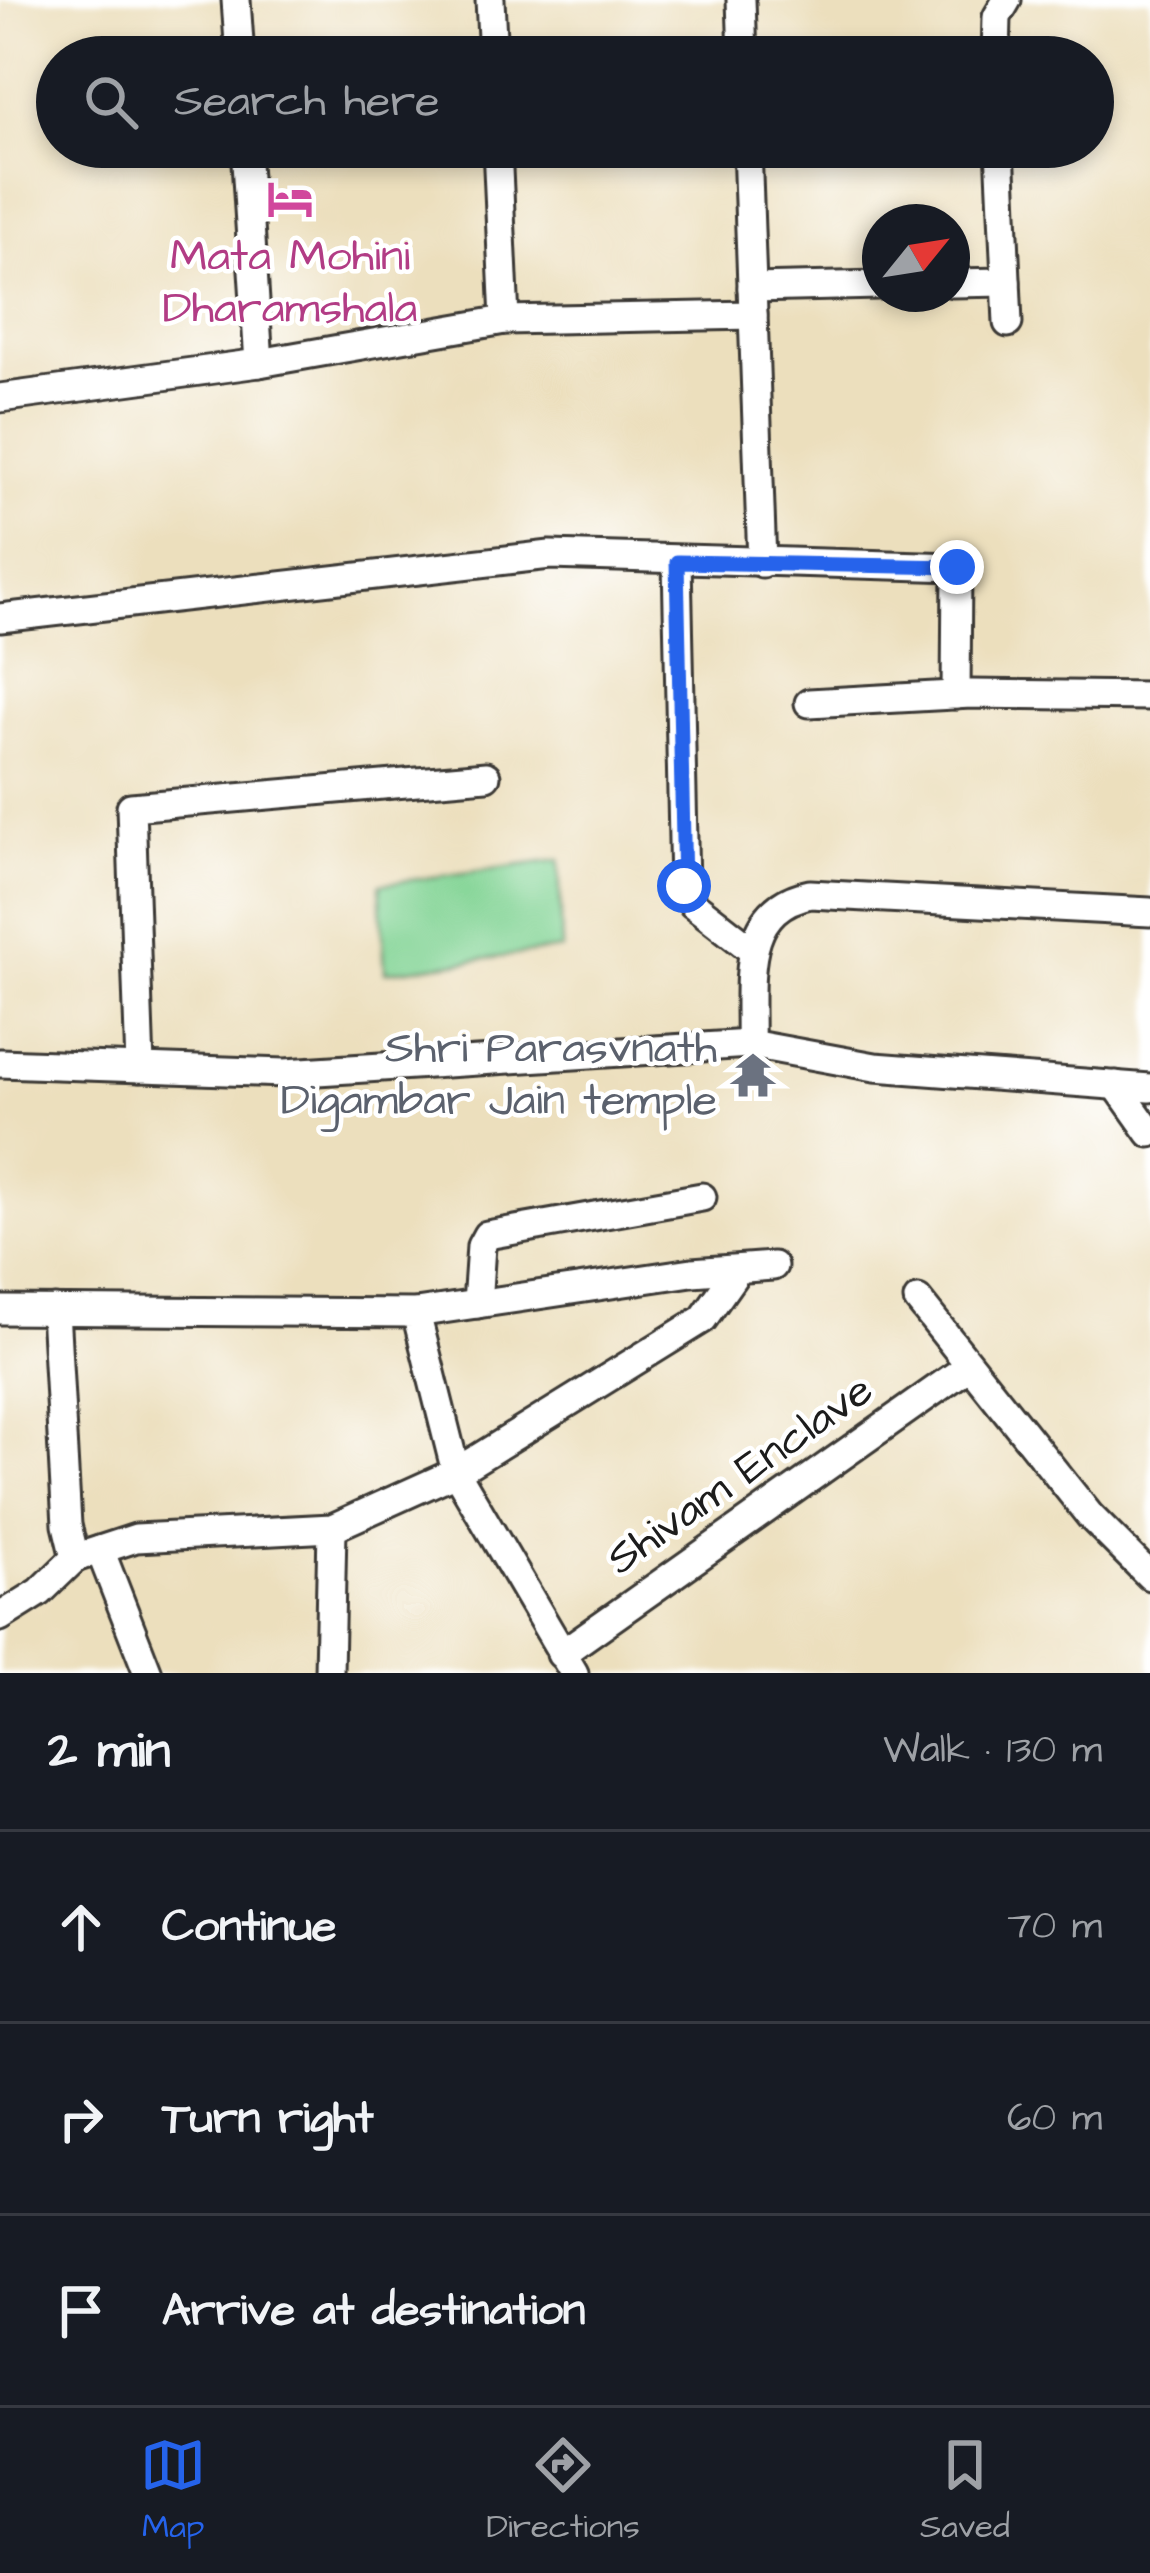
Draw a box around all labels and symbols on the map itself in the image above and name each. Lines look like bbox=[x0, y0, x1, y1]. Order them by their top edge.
hotel icon: Mata Mohini Dharamshala bbox=[265, 174, 315, 224]
north arrow bbox=[862, 204, 970, 312]
place label: Mata Mohini Dharamshala bbox=[163, 226, 418, 340]
route end bbox=[930, 540, 984, 594]
route start bbox=[657, 859, 711, 913]
place label: Shri Parasvnath Digambar Jain temple bbox=[281, 1018, 717, 1132]
temple icon: Shri Parasvnath Digambar Jain temple bbox=[728, 1050, 778, 1100]
street label: Shivam Enclave bbox=[594, 1360, 886, 1590]

